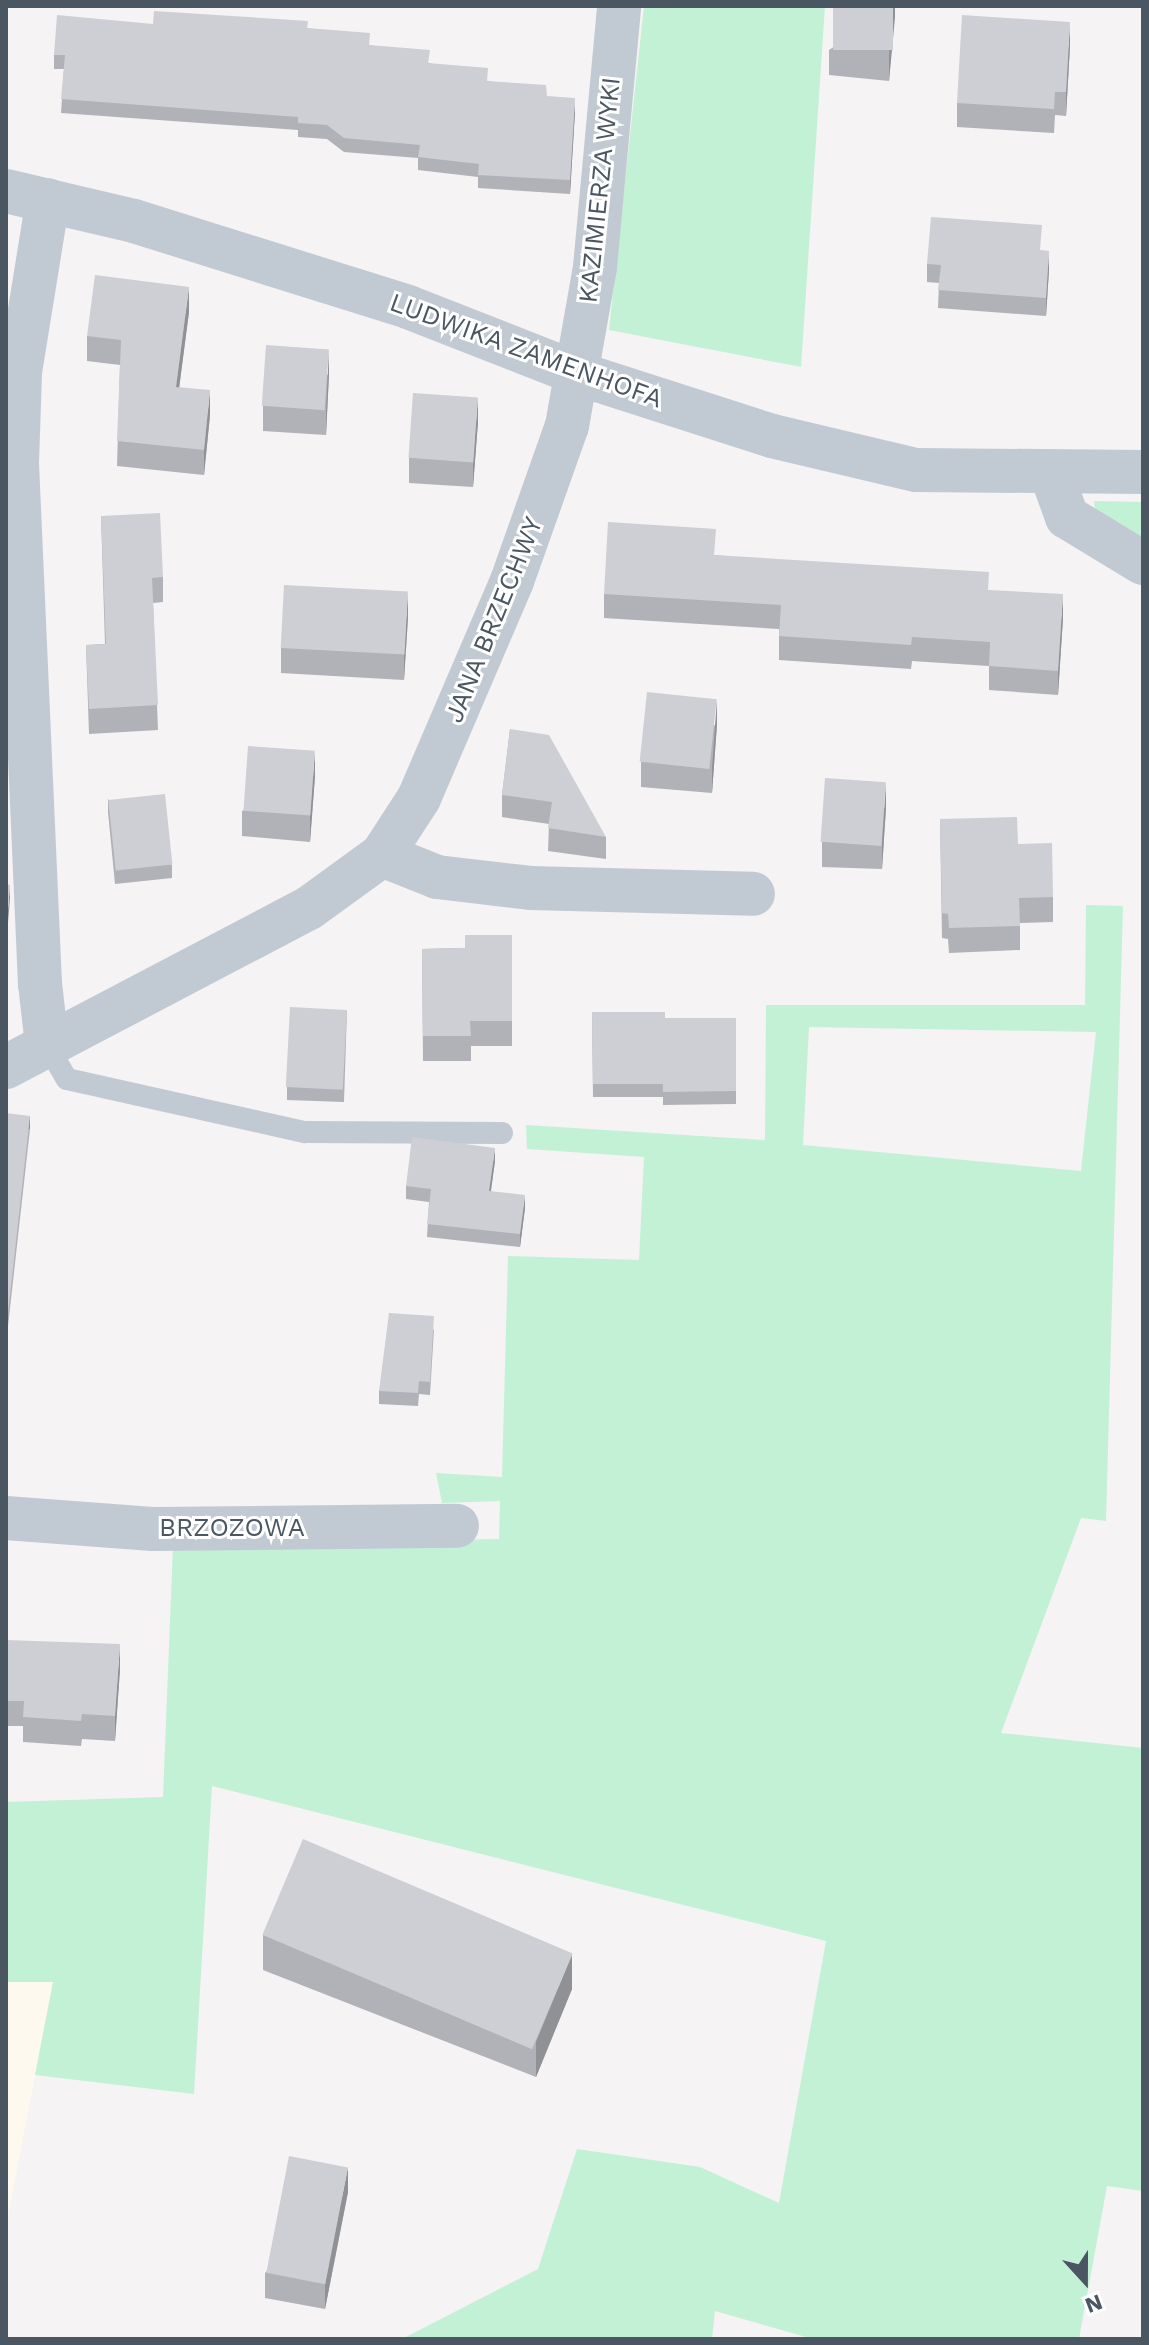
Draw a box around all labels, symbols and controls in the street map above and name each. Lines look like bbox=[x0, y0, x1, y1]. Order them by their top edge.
street label: KAZIMIERZA WYKI bbox=[573, 75, 627, 305]
street label: LUDWIKA ZAMENHOFA bbox=[385, 287, 667, 415]
street label: JANA BRZECHWY bbox=[438, 512, 550, 728]
street label: BRZOZOWA bbox=[159, 1512, 305, 1544]
north arrow bbox=[1045, 2241, 1125, 2321]
text: N bbox=[1082, 2289, 1106, 2318]

